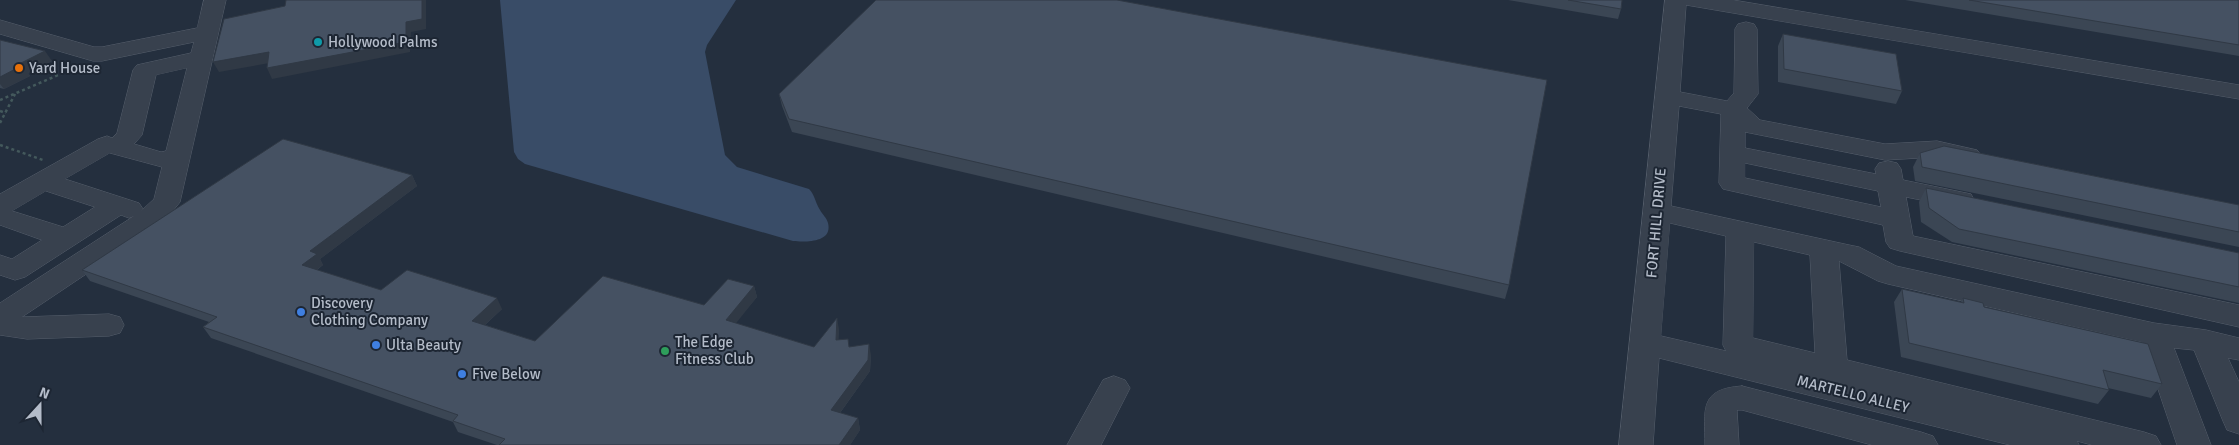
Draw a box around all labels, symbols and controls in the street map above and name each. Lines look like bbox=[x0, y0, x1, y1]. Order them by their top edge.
place label: Hollywood Palms bbox=[328, 33, 438, 51]
marker: Hollywood Palms bbox=[312, 36, 324, 48]
place label: Yard House bbox=[29, 59, 100, 77]
marker: Yard House bbox=[13, 62, 25, 74]
street label: FORT HILL DRIVE bbox=[1642, 167, 1670, 279]
place label: Discovery Clothing Company bbox=[311, 294, 428, 329]
marker: Discovery Clothing Company bbox=[295, 306, 307, 318]
place label: The Edge Fitness Club bbox=[675, 333, 754, 368]
place label: Ulta Beauty bbox=[386, 336, 461, 354]
marker: Ulta Beauty bbox=[370, 339, 382, 351]
marker: The Edge Fitness Club bbox=[659, 345, 671, 357]
place label: Five Below bbox=[472, 365, 541, 383]
marker: Five Below bbox=[456, 368, 468, 380]
street label: MARTELLO ALLEY bbox=[1795, 371, 1911, 417]
north arrow bbox=[15, 380, 65, 430]
text: N bbox=[37, 384, 52, 403]

